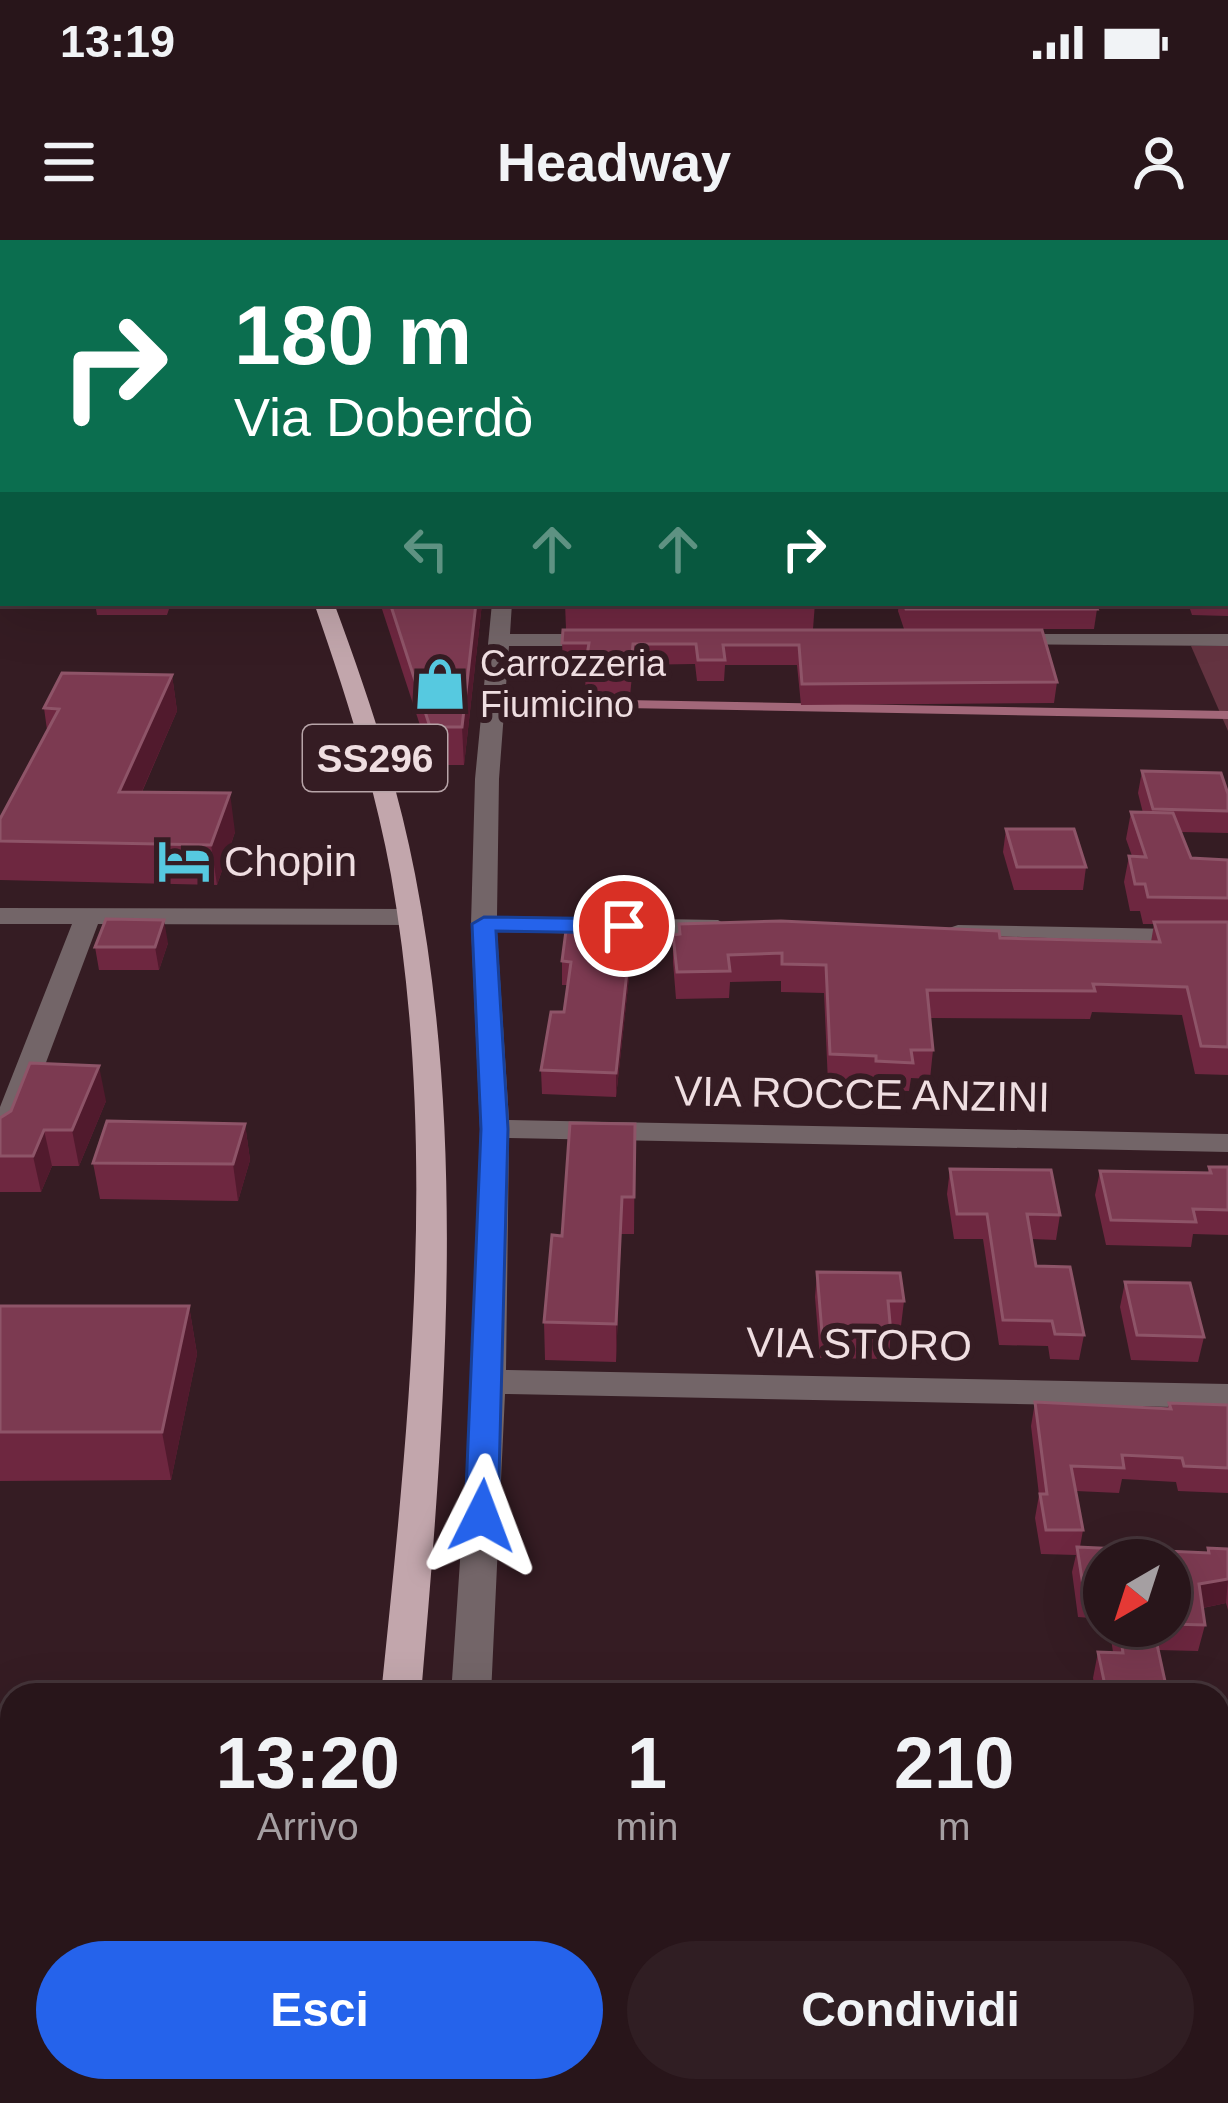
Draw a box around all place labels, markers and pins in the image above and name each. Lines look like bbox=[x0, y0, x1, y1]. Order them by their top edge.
place label: Carrozzeria Fiumicino bbox=[480, 643, 667, 725]
shop icon: Carrozzeria Fiumicino bbox=[411, 655, 469, 713]
hotel icon: Chopin bbox=[155, 832, 213, 890]
place label: Chopin bbox=[224, 838, 357, 885]
pin bbox=[573, 875, 675, 977]

